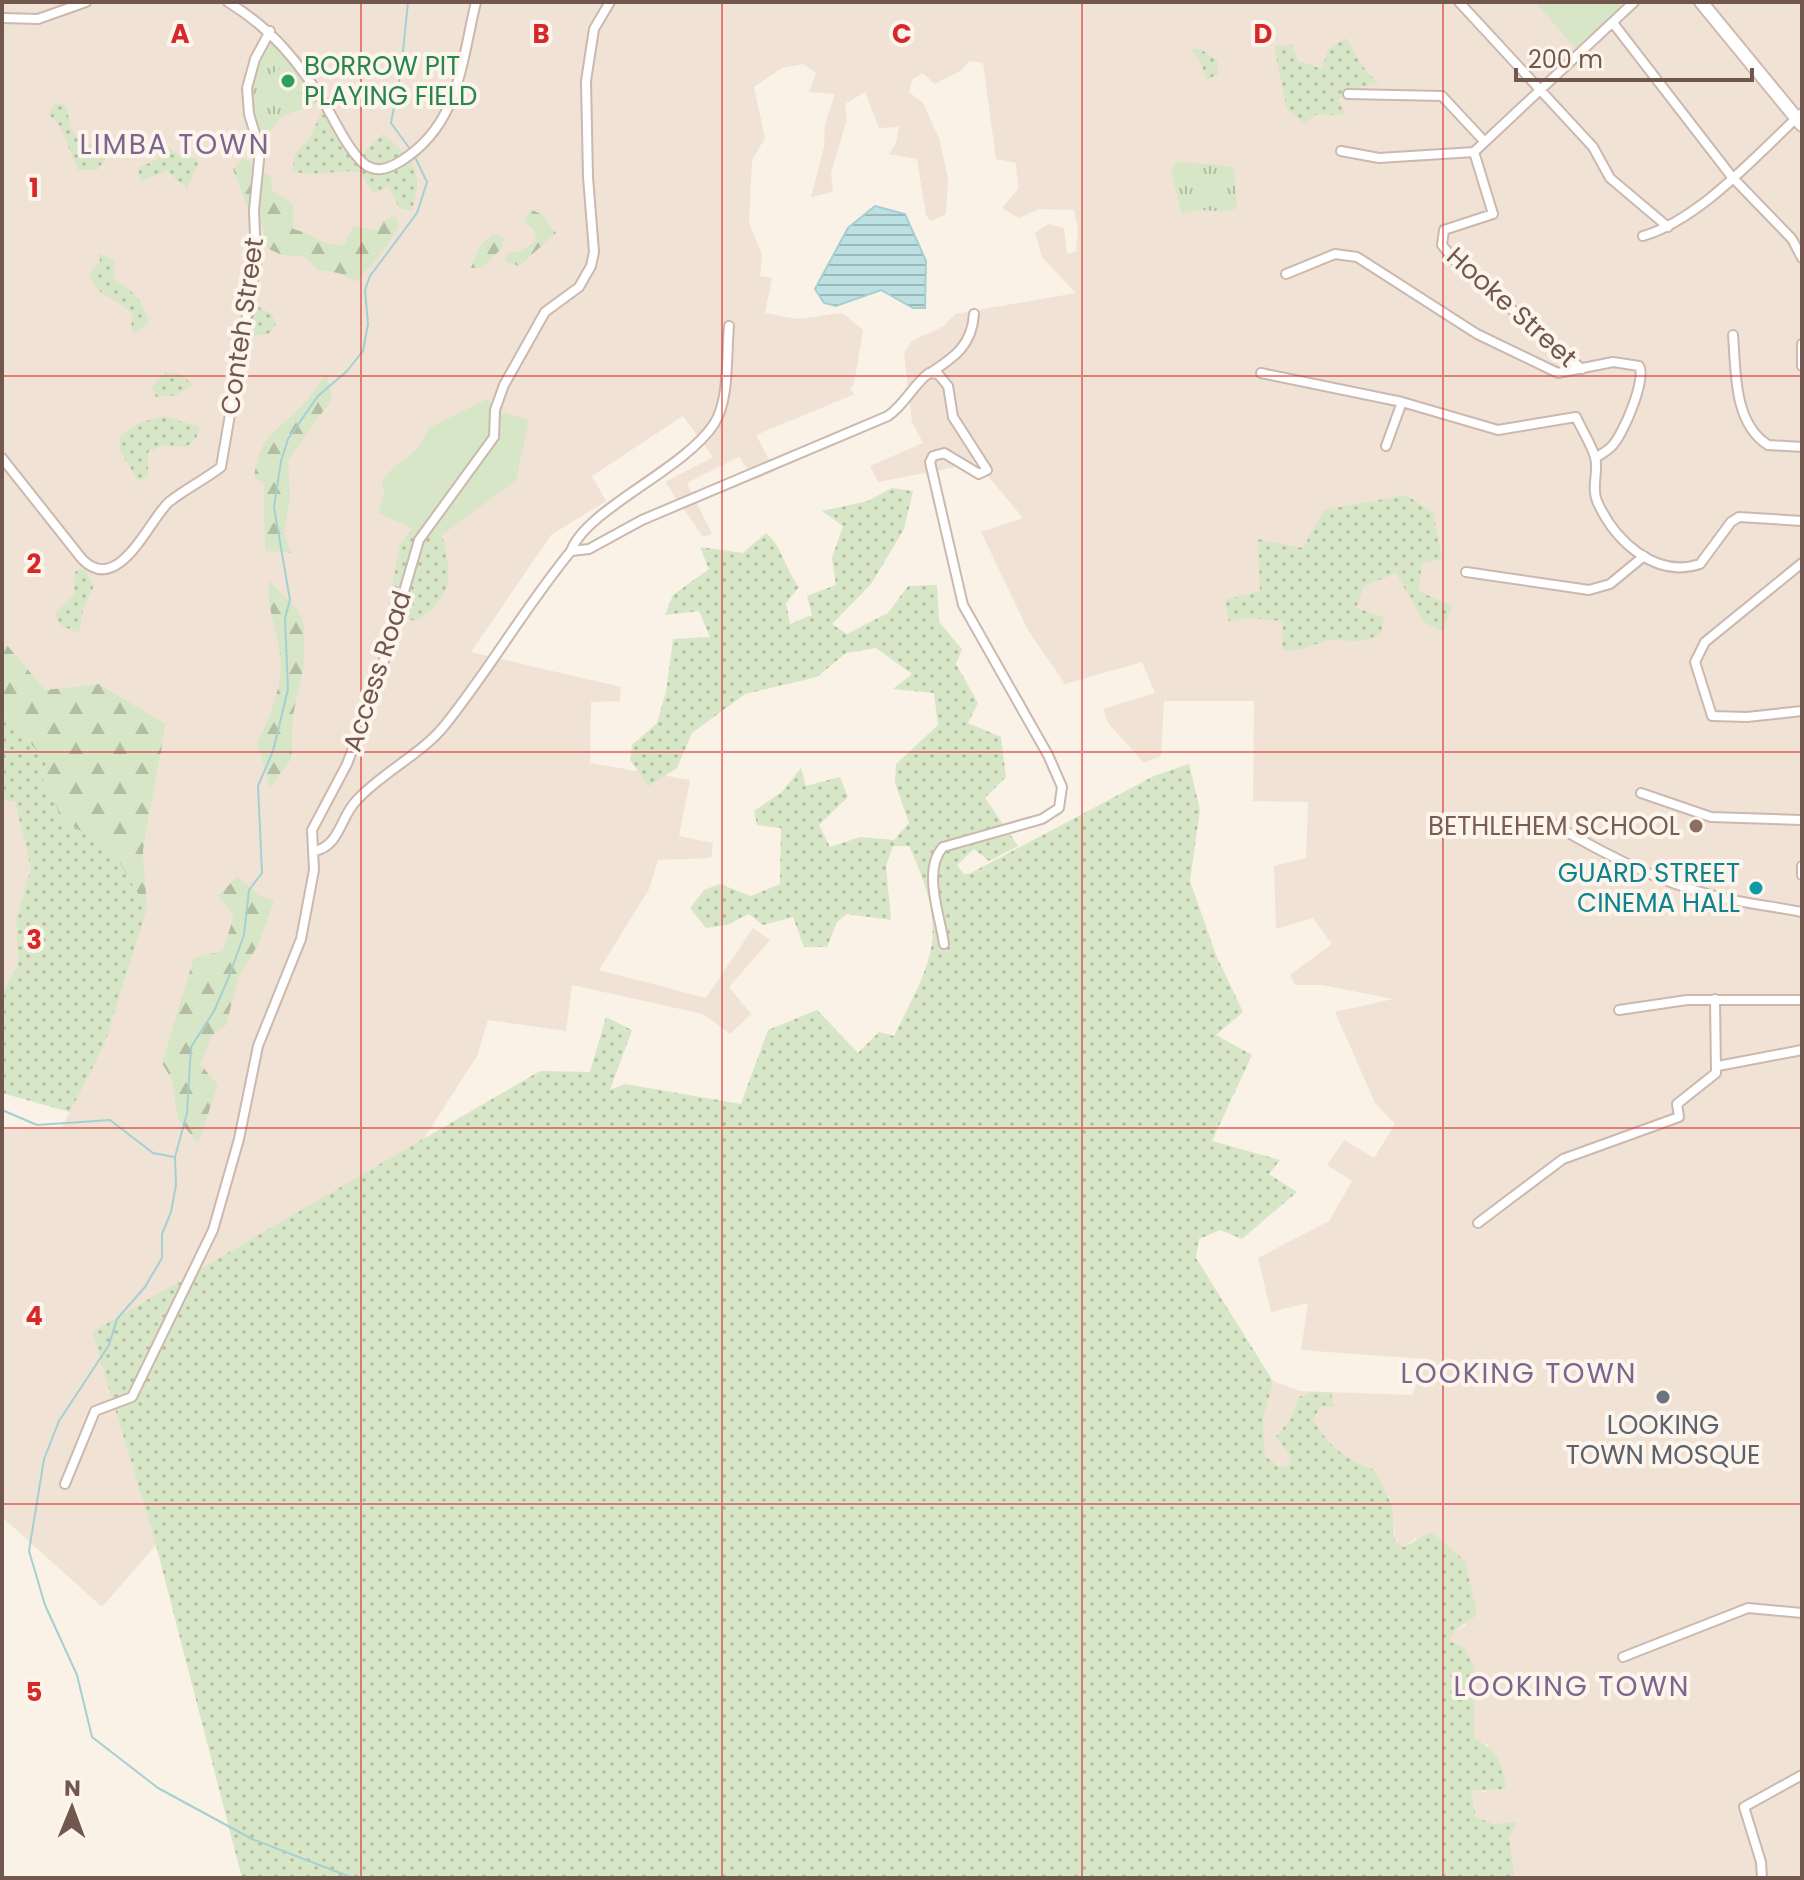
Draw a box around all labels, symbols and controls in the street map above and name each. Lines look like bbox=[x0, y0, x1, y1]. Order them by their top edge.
text: A bbox=[170, 16, 190, 52]
text: B bbox=[532, 16, 550, 52]
text: C bbox=[892, 16, 912, 52]
text: D bbox=[1254, 16, 1273, 52]
scale bar bbox=[1516, 32, 1752, 82]
text: 200 m bbox=[1528, 43, 1603, 76]
place label: BORROW PIT PLAYING FIELD bbox=[304, 48, 477, 114]
marker: BORROW PIT PLAYING FIELD bbox=[279, 72, 297, 90]
district label: LIMBA TOWN bbox=[80, 125, 270, 164]
text: 1 bbox=[29, 170, 39, 206]
street label: Conteh Street bbox=[212, 235, 272, 417]
street label: Hooke Street bbox=[1439, 239, 1585, 375]
text: 2 bbox=[27, 546, 42, 582]
street label: Access Road bbox=[334, 586, 420, 756]
place label: BETHLEHEM SCHOOL bbox=[1428, 808, 1680, 844]
marker: BETHLEHEM SCHOOL bbox=[1687, 817, 1705, 835]
place label: GUARD STREET CINEMA HALL bbox=[1558, 855, 1740, 921]
marker: GUARD STREET CINEMA HALL bbox=[1747, 879, 1765, 897]
text: 3 bbox=[26, 922, 42, 958]
text: 4 bbox=[25, 1298, 43, 1334]
district label: LOOKING TOWN bbox=[1401, 1354, 1637, 1393]
marker: LOOKING TOWN MOSQUE bbox=[1654, 1388, 1672, 1406]
place label: LOOKING TOWN MOSQUE bbox=[1566, 1407, 1760, 1473]
district label: LOOKING TOWN bbox=[1454, 1667, 1690, 1706]
text: 5 bbox=[26, 1674, 42, 1710]
north arrow bbox=[32, 1768, 112, 1848]
text: N bbox=[64, 1773, 81, 1804]

